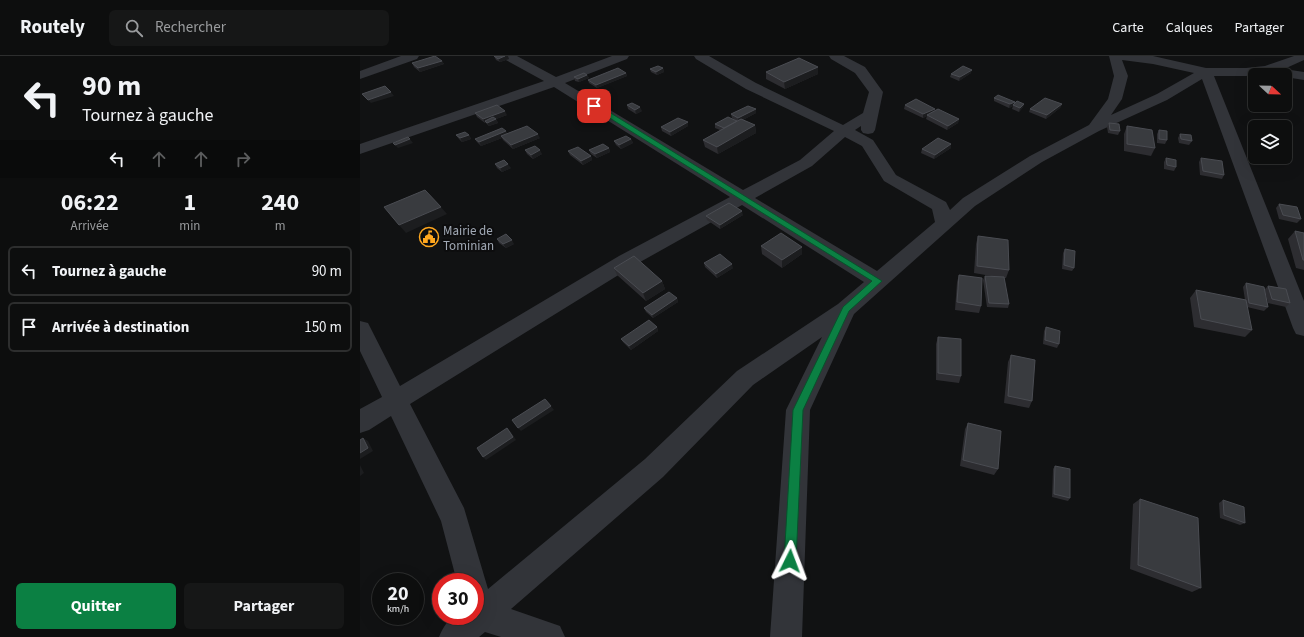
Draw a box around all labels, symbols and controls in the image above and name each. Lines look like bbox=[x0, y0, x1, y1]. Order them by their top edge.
search box bbox=[109, 10, 389, 46]
text: Routely bbox=[20, 14, 85, 41]
icon: search bbox=[123, 17, 145, 39]
text: Rechercher bbox=[155, 17, 226, 38]
text: Carte bbox=[1112, 18, 1144, 38]
text: Calques bbox=[1166, 18, 1213, 38]
text: Partager bbox=[1235, 18, 1284, 38]
text: 90 m bbox=[82, 66, 141, 106]
north arrow bbox=[1248, 68, 1292, 112]
map controls bbox=[1248, 68, 1292, 164]
icon: left bbox=[16, 72, 68, 124]
pin bbox=[577, 89, 611, 123]
icon: arrive bbox=[583, 95, 605, 117]
text: Tournez à gauche bbox=[82, 103, 214, 128]
button: layers bbox=[1248, 120, 1292, 164]
icon: left bbox=[106, 148, 128, 170]
icon: ahead bbox=[148, 148, 170, 170]
icon: ahead bbox=[190, 148, 212, 170]
icon: right bbox=[232, 148, 254, 170]
text: 06:22 bbox=[61, 185, 119, 220]
text: 1 bbox=[184, 185, 196, 220]
text: 240 bbox=[261, 185, 299, 220]
text: Arrivée bbox=[71, 217, 109, 235]
text: min bbox=[179, 217, 200, 235]
text: m bbox=[275, 217, 286, 235]
place label: Mairie de Tominian bbox=[443, 222, 494, 255]
public building icon: Mairie de Tominian bbox=[418, 226, 440, 248]
icon: left bbox=[18, 260, 40, 282]
text: Tournez à gauche bbox=[52, 261, 167, 282]
text: 90 m bbox=[312, 261, 342, 282]
icon: arrive bbox=[18, 316, 40, 338]
text: Arrivée à destination bbox=[52, 317, 189, 338]
text: 150 m bbox=[304, 317, 342, 338]
position arrow bbox=[769, 540, 811, 582]
speed limit sign: 30 bbox=[432, 573, 484, 625]
text: 20 bbox=[387, 580, 409, 608]
button: Quitter bbox=[16, 583, 176, 629]
button: Partager bbox=[184, 583, 344, 629]
text: km/h bbox=[387, 602, 409, 616]

